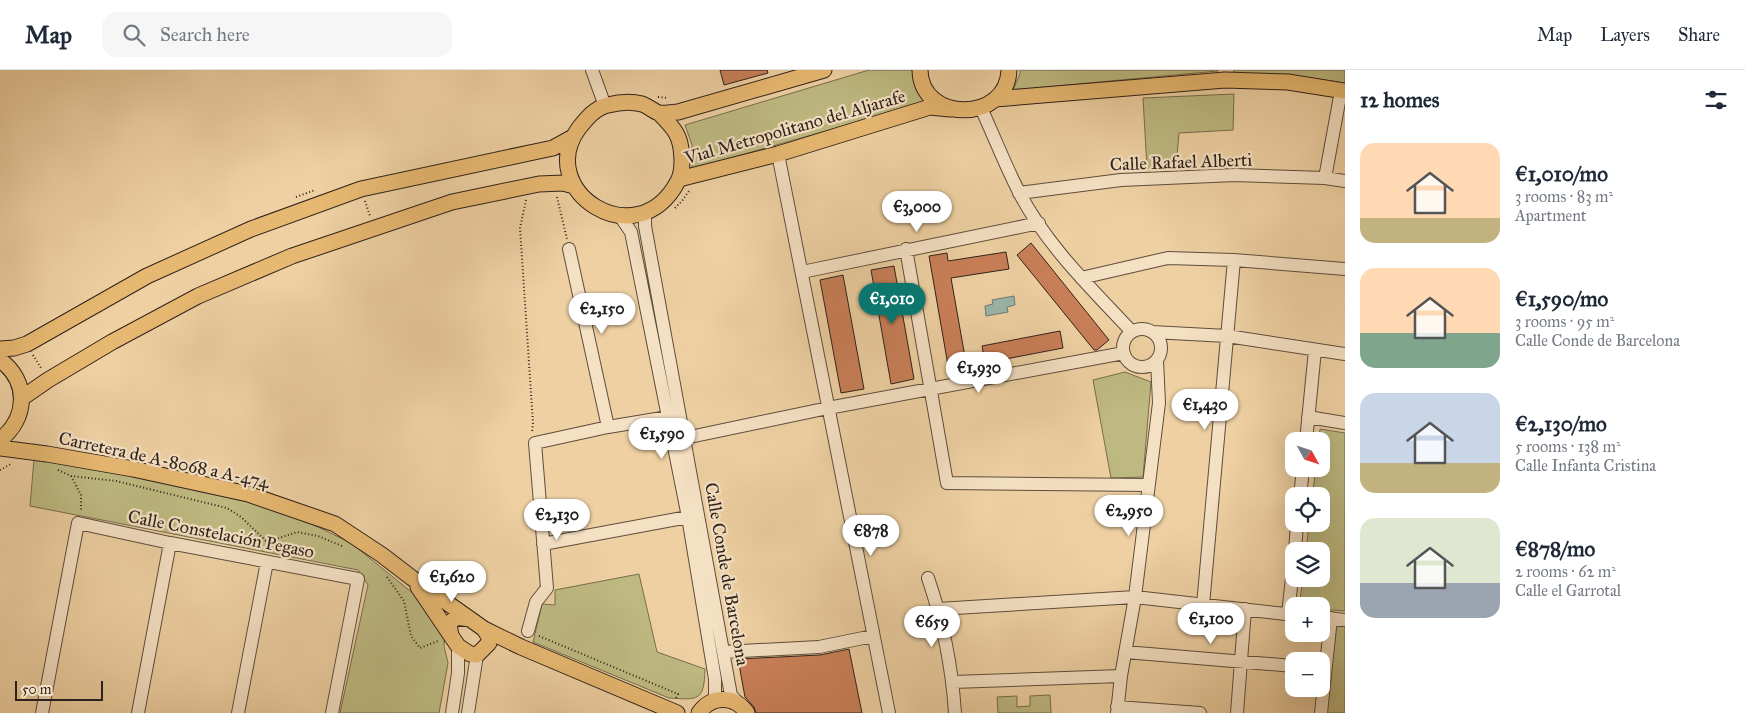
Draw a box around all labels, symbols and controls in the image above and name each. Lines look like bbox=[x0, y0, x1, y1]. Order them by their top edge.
search box bbox=[102, 12, 452, 57]
text: Map bbox=[25, 20, 72, 50]
icon: search bbox=[120, 21, 148, 49]
text: Search here bbox=[160, 23, 250, 46]
text: Map bbox=[1537, 24, 1572, 46]
text: Layers bbox=[1600, 24, 1650, 46]
text: Share bbox=[1678, 24, 1720, 46]
street label: Vial Metropolitano del Aljarafe bbox=[681, 85, 908, 169]
icon: filters bbox=[1702, 86, 1730, 114]
text: 12 homes bbox=[1360, 87, 1439, 113]
street label: Calle Rafael Alberti bbox=[1109, 149, 1253, 175]
text: €1,010/mo bbox=[1515, 161, 1608, 187]
icon: home bbox=[1400, 163, 1460, 223]
text: 3 rooms · 83 m² bbox=[1515, 187, 1613, 206]
pin: €3,000 bbox=[876, 190, 958, 233]
text: €3,000 bbox=[893, 197, 941, 216]
text: Apartment bbox=[1515, 206, 1587, 225]
pin: €1,010 bbox=[851, 282, 933, 325]
text: €1,590/mo bbox=[1515, 286, 1608, 312]
icon: home bbox=[1400, 288, 1460, 348]
text: €1,010 bbox=[870, 289, 914, 308]
pin: €2,150 bbox=[561, 292, 643, 335]
text: €2,150 bbox=[579, 299, 625, 318]
text: 3 rooms · 95 m² bbox=[1515, 312, 1614, 331]
text: Calle Conde de Barcelona bbox=[1515, 331, 1680, 350]
pin: €1,930 bbox=[938, 352, 1020, 394]
text: €1,930 bbox=[957, 358, 1001, 377]
pin: €1,430 bbox=[1164, 388, 1246, 431]
text: €1,430 bbox=[1182, 395, 1228, 414]
text: €2,130/mo bbox=[1515, 411, 1607, 437]
icon: home bbox=[1400, 413, 1460, 473]
pin: €1,590 bbox=[621, 418, 703, 460]
text: €1,590 bbox=[639, 424, 685, 443]
street label: Carretera de A-8068 a A-474 bbox=[57, 427, 272, 493]
north arrow bbox=[1285, 432, 1330, 478]
map controls bbox=[1285, 432, 1330, 697]
text: 5 rooms · 138 m² bbox=[1515, 437, 1621, 456]
text: Calle Infanta Cristina bbox=[1515, 456, 1656, 475]
street label: Calle Conde de Barcelona bbox=[700, 481, 754, 668]
button: locate bbox=[1285, 487, 1330, 532]
pin: €2,950 bbox=[1088, 494, 1170, 537]
pin: €2,130 bbox=[516, 498, 598, 541]
text: €2,950 bbox=[1105, 501, 1153, 520]
street label: Calle Constelación Pegaso bbox=[126, 505, 316, 564]
text: €2,130 bbox=[535, 505, 579, 524]
pin: €878 bbox=[841, 514, 901, 557]
text: €878 bbox=[853, 521, 889, 540]
text: €878/mo bbox=[1515, 536, 1595, 562]
icon: home bbox=[1400, 538, 1460, 598]
button: layers bbox=[1285, 542, 1330, 587]
pin: €1,620 bbox=[411, 560, 493, 603]
text: 2 rooms · 62 m² bbox=[1515, 562, 1616, 581]
text: €1,620 bbox=[429, 567, 475, 586]
text: Calle el Garrotal bbox=[1515, 581, 1621, 600]
button: + bbox=[1285, 597, 1330, 642]
pin: €1,100 bbox=[1170, 602, 1252, 645]
pin: €659 bbox=[902, 606, 962, 648]
text: €1,100 bbox=[1188, 609, 1234, 628]
text: €659 bbox=[915, 612, 949, 631]
button: − bbox=[1285, 652, 1330, 697]
scale bar bbox=[15, 678, 102, 701]
text: 50 m bbox=[22, 681, 51, 698]

